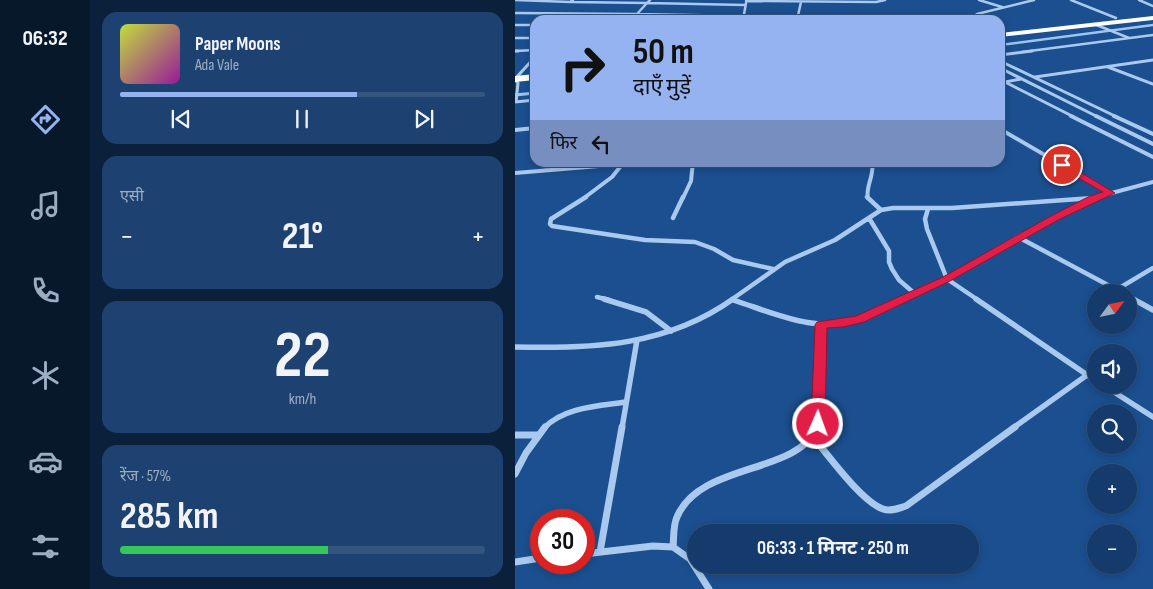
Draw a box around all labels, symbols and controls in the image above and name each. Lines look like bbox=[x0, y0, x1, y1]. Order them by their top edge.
text: 06:32 bbox=[22, 25, 68, 52]
text: 50 m bbox=[633, 31, 694, 74]
text: Paper Moons bbox=[195, 33, 281, 56]
icon: right bbox=[550, 35, 615, 100]
text: Ada Vale bbox=[195, 56, 239, 75]
text: दाएँ मुड़ें bbox=[633, 74, 691, 101]
icon: directions bbox=[28, 102, 63, 137]
icon: previous bbox=[167, 105, 195, 133]
icon: pause bbox=[288, 105, 316, 133]
icon: next bbox=[410, 105, 438, 133]
icon: left bbox=[587, 130, 615, 158]
text: फिर bbox=[550, 132, 577, 155]
pin bbox=[1041, 144, 1083, 186]
icon: arrive bbox=[1048, 151, 1076, 179]
text: एसी bbox=[120, 187, 144, 206]
icon: music bbox=[28, 188, 63, 223]
text: 21° bbox=[282, 214, 323, 259]
text: − bbox=[120, 220, 134, 253]
text: + bbox=[471, 220, 485, 253]
icon: phone bbox=[28, 273, 63, 308]
north arrow bbox=[1087, 284, 1137, 334]
map controls bbox=[1087, 284, 1137, 574]
text: 22 bbox=[274, 318, 331, 396]
button: sound bbox=[1087, 344, 1137, 394]
icon: climate bbox=[28, 358, 63, 393]
text: km/h bbox=[289, 390, 316, 409]
position arrow bbox=[791, 397, 843, 449]
button: search bbox=[1087, 404, 1137, 454]
icon: car bbox=[28, 444, 63, 479]
button: + bbox=[1087, 464, 1137, 514]
text: रेंज · 57% bbox=[120, 467, 171, 486]
text: 285 km bbox=[120, 494, 218, 539]
speed limit sign: 30 bbox=[530, 509, 595, 574]
button: − bbox=[1087, 524, 1137, 574]
icon: filters bbox=[28, 529, 63, 564]
text: 06:33 · 1 मिनट · 250 m bbox=[757, 537, 909, 560]

